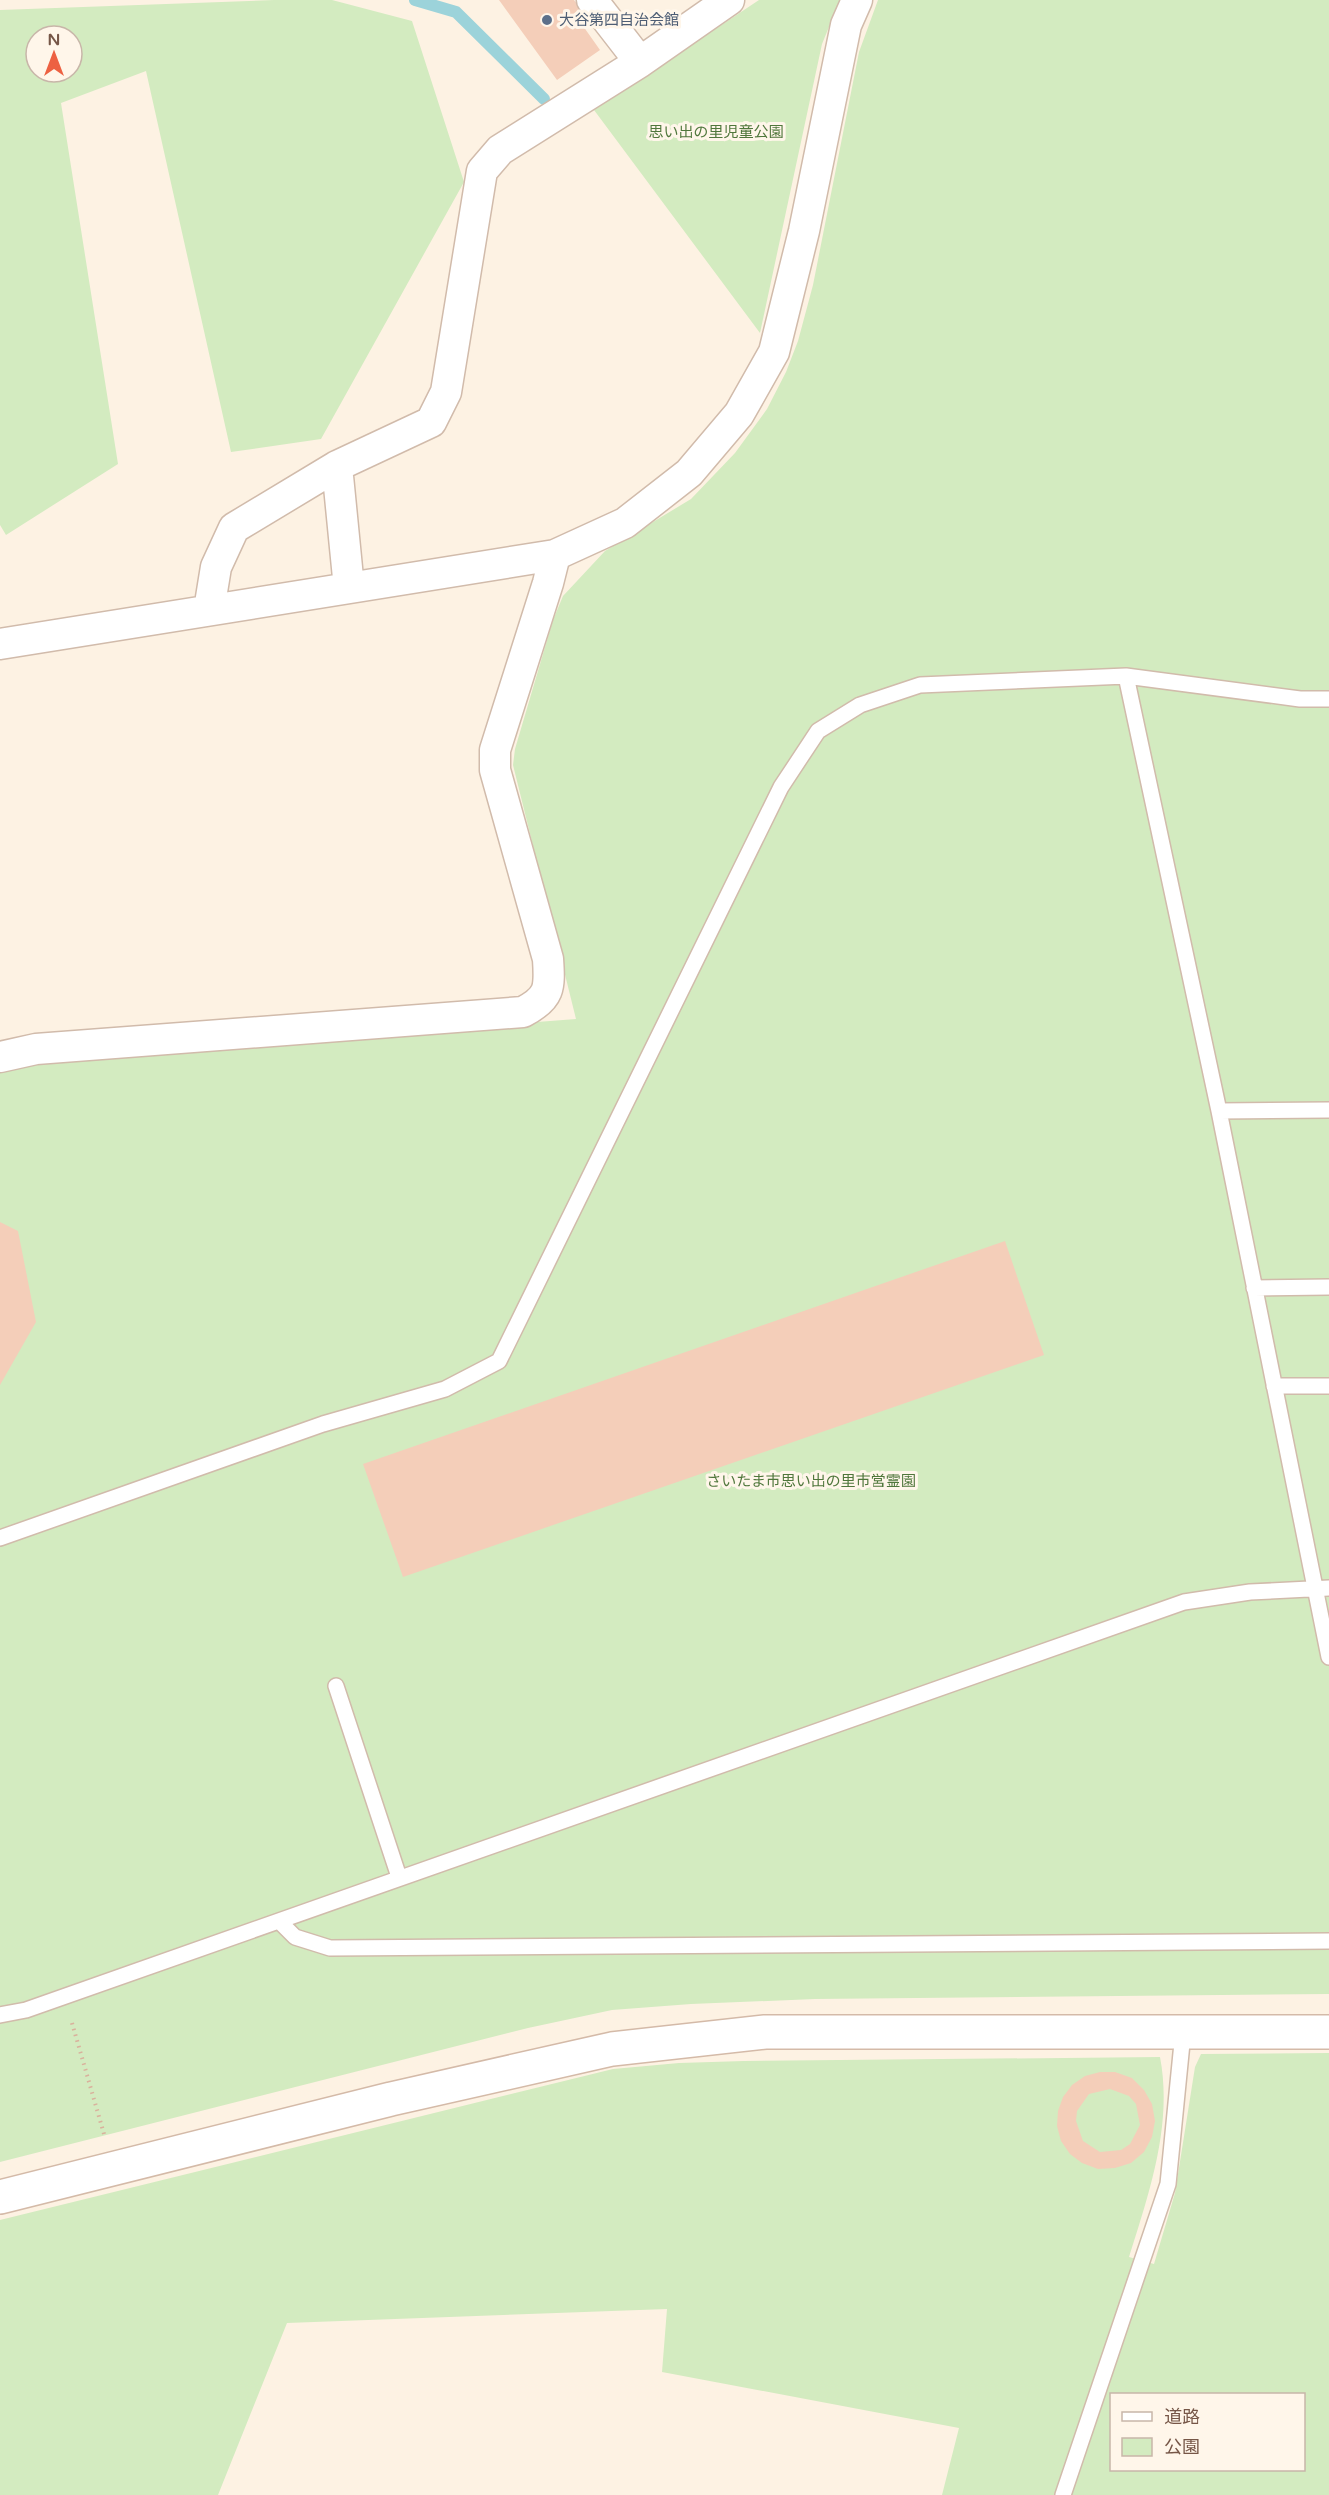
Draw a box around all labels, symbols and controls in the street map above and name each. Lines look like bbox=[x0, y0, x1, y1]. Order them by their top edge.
place label: 大谷第四自治会館 bbox=[559, 11, 679, 29]
marker: 大谷第四自治会館 bbox=[540, 13, 554, 27]
north arrow bbox=[24, 24, 84, 84]
text: N bbox=[48, 30, 60, 50]
park label: 思い出の里児童公園 bbox=[648, 123, 784, 141]
park label: さいたま市思い出の里市営霊園 bbox=[706, 1472, 916, 1490]
legend bbox=[1110, 2393, 1305, 2471]
text: 道路 bbox=[1164, 2406, 1200, 2428]
text: 公園 bbox=[1164, 2436, 1200, 2458]

